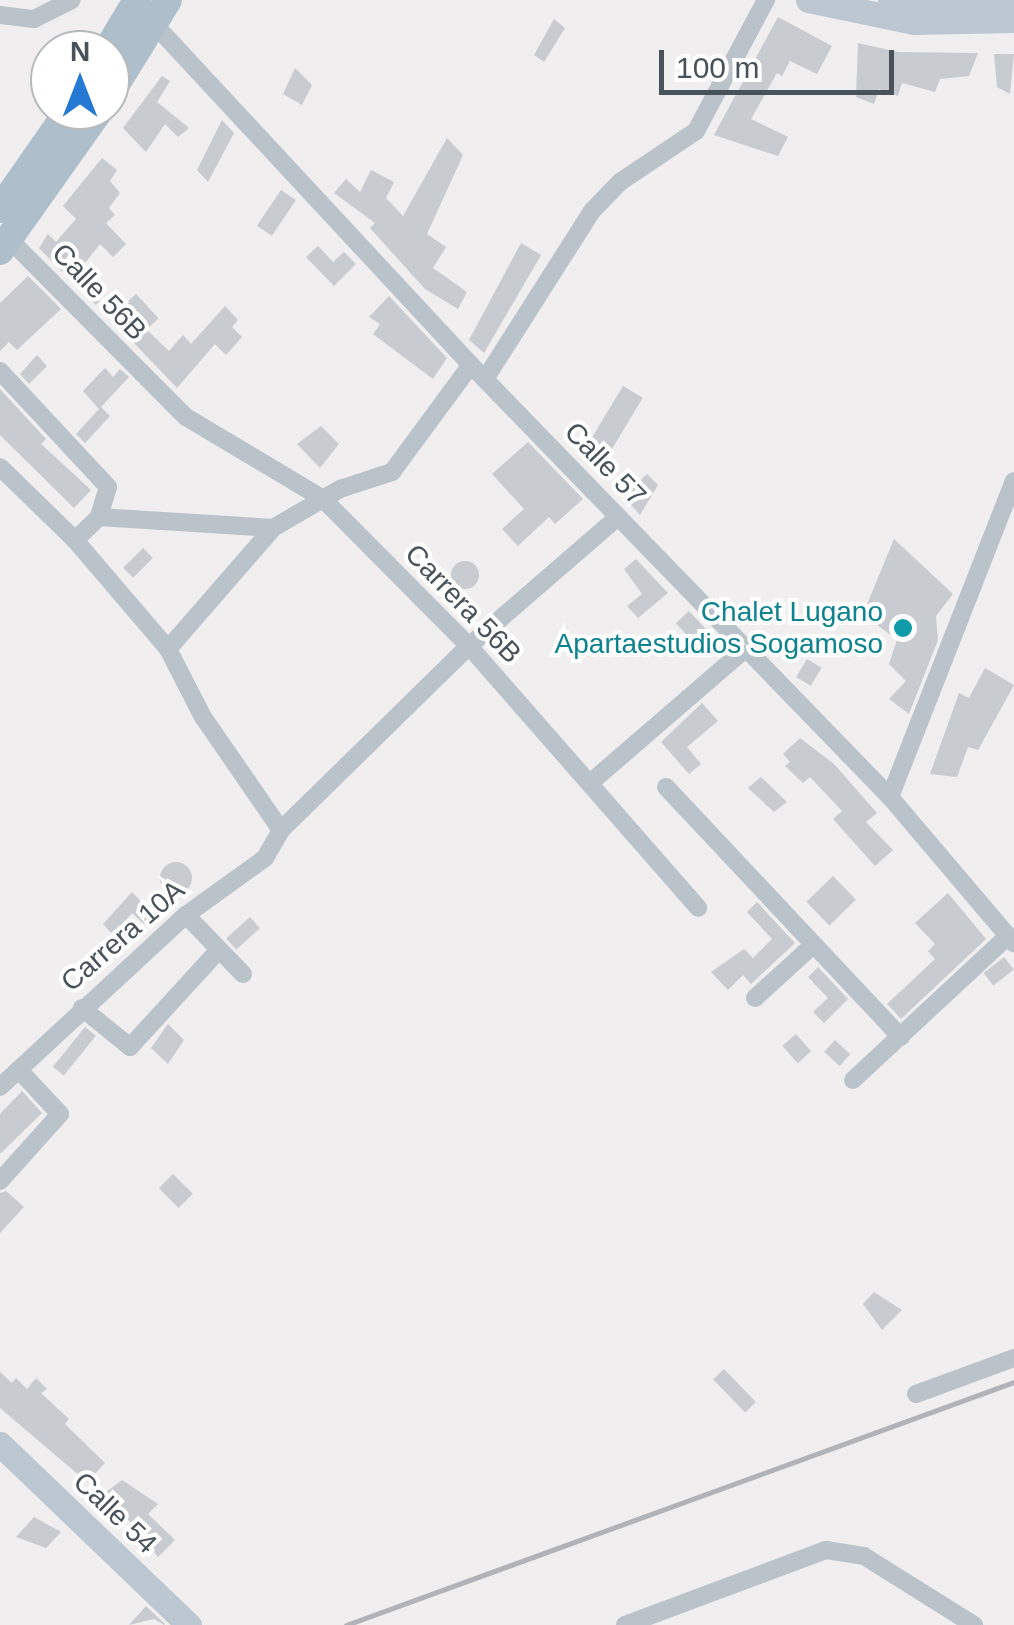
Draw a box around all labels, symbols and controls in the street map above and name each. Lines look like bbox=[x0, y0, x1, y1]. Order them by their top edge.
north arrow bbox=[30, 30, 130, 130]
scale bar bbox=[664, 30, 899, 92]
text: N bbox=[70, 36, 90, 67]
text: 100 m bbox=[676, 51, 759, 84]
street label: Calle 56B bbox=[45, 237, 153, 347]
street label: Calle 57 bbox=[557, 415, 653, 513]
street label: Carrera 56B bbox=[398, 537, 528, 671]
place label: Chalet Lugano Apartaestudios Sogamoso bbox=[555, 595, 883, 661]
marker: Chalet Lugano Apartaestudios Sogamoso bbox=[892, 617, 914, 639]
street label: Carrera 10A bbox=[54, 873, 192, 999]
street label: Calle 54 bbox=[66, 1465, 164, 1561]

